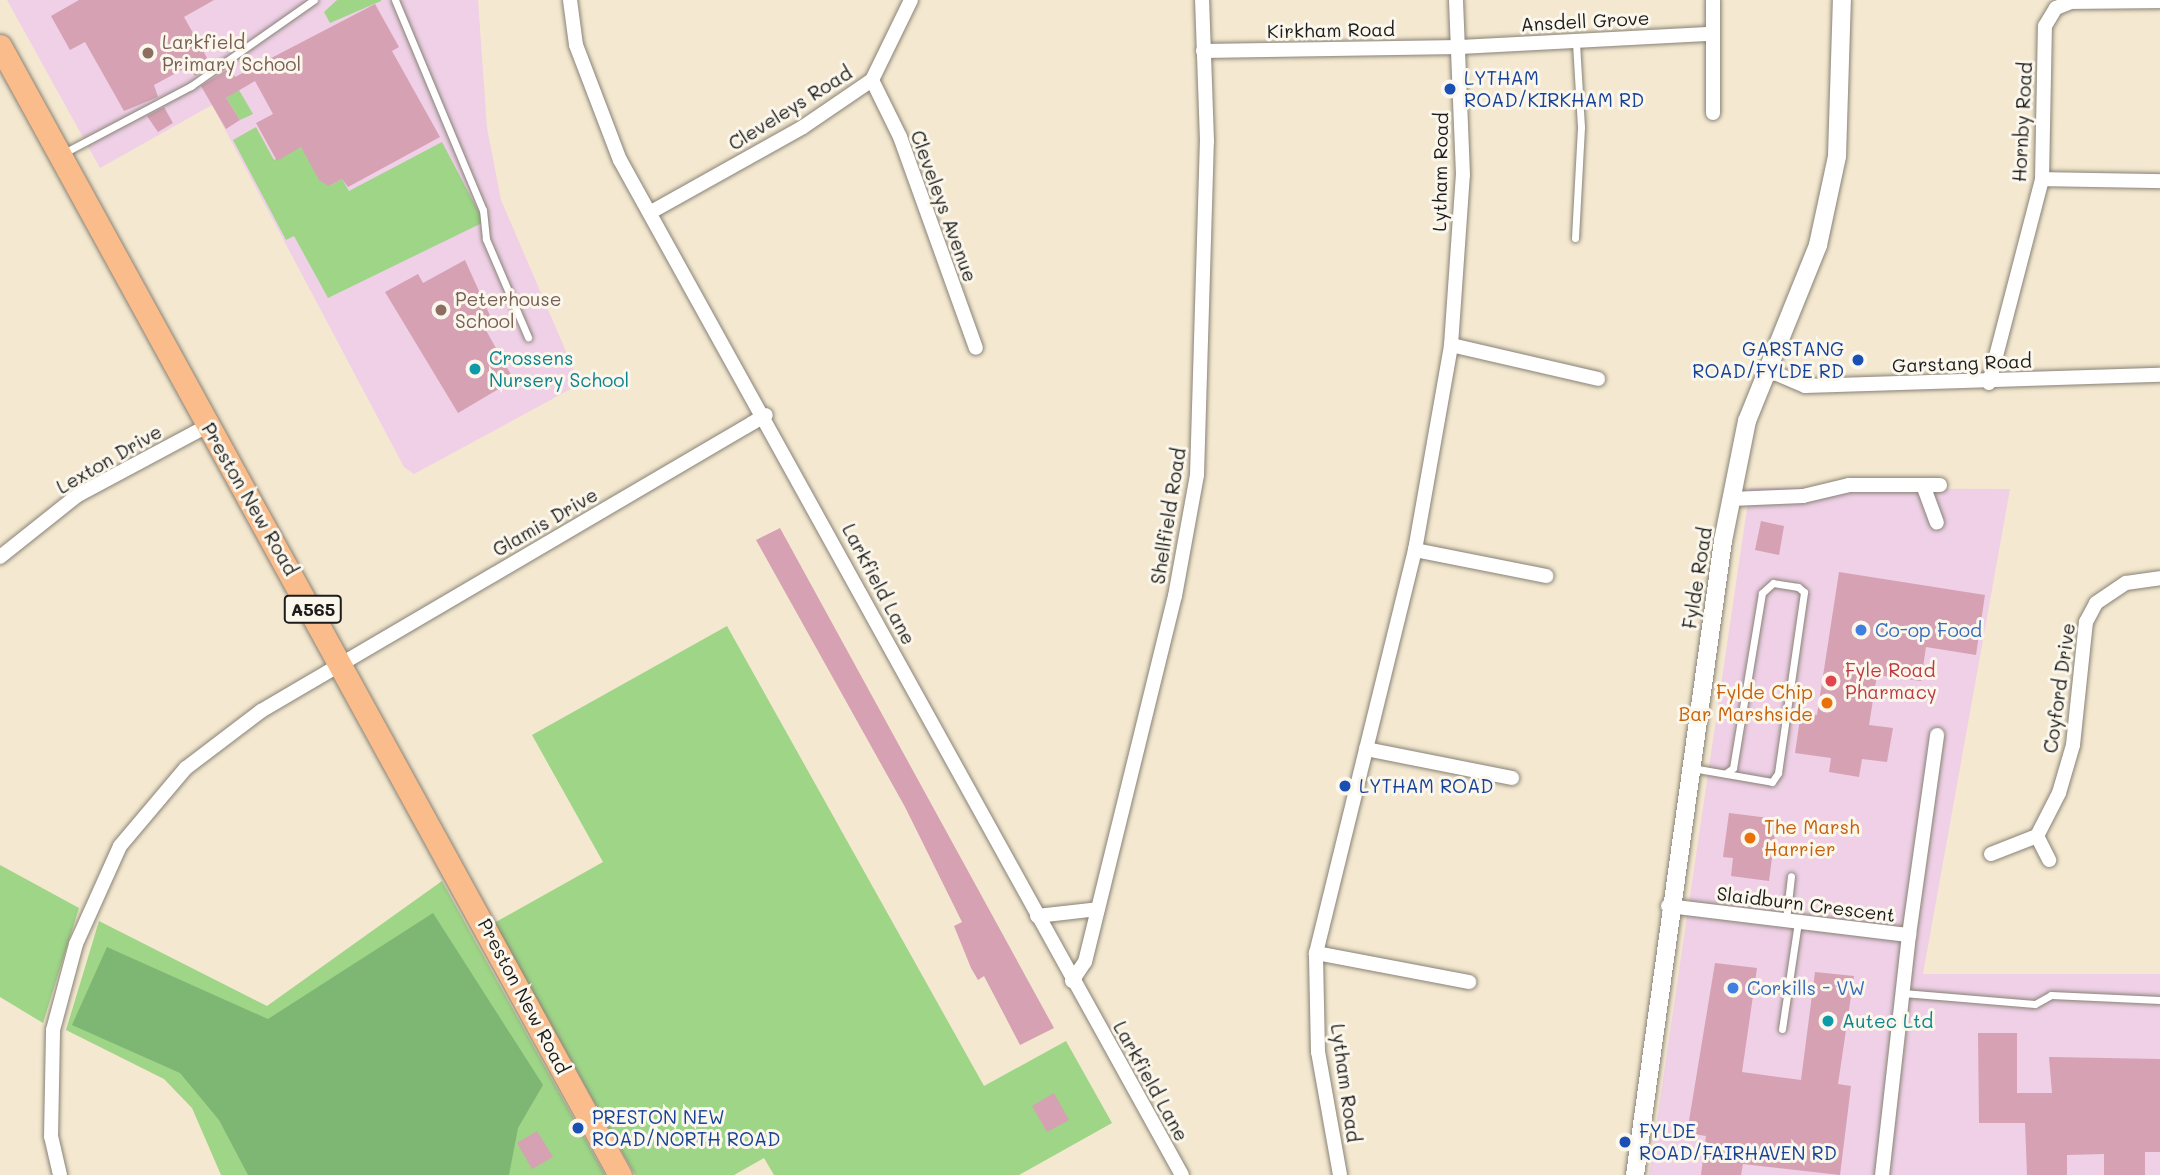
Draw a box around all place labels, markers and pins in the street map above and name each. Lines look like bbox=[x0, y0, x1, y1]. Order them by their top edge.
place label: Larkfield Primary School bbox=[162, 31, 301, 75]
marker: Larkfield Primary School bbox=[140, 45, 156, 61]
place label: LYTHAM ROAD/KIRKHAM RD bbox=[1464, 67, 1644, 111]
marker: LYTHAM ROAD/KIRKHAM RD bbox=[1442, 81, 1458, 97]
place label: Peterhouse School bbox=[455, 288, 561, 332]
marker: Peterhouse School bbox=[433, 302, 449, 318]
place label: GARSTANG ROAD/FYLDE RD bbox=[1692, 338, 1844, 382]
place label: Crossens Nursery School bbox=[489, 347, 629, 391]
marker: GARSTANG ROAD/FYLDE RD bbox=[1850, 352, 1866, 368]
marker: Crossens Nursery School bbox=[467, 361, 483, 377]
place label: Co-op Food bbox=[1875, 619, 1982, 641]
marker: Co-op Food bbox=[1853, 622, 1869, 638]
place label: Fyle Road Pharmacy bbox=[1845, 659, 1937, 703]
marker: Fyle Road Pharmacy bbox=[1823, 673, 1839, 689]
place label: Fylde Chip Bar Marshside bbox=[1678, 681, 1813, 725]
marker: Fylde Chip Bar Marshside bbox=[1819, 695, 1835, 711]
place label: LYTHAM ROAD bbox=[1359, 775, 1493, 797]
marker: LYTHAM ROAD bbox=[1337, 778, 1353, 794]
place label: The Marsh Harrier bbox=[1764, 816, 1860, 860]
marker: The Marsh Harrier bbox=[1742, 830, 1758, 846]
place label: Corkills - VW bbox=[1747, 977, 1865, 999]
marker: Corkills - VW bbox=[1725, 980, 1741, 996]
place label: Autec Ltd bbox=[1842, 1010, 1933, 1032]
marker: Autec Ltd bbox=[1820, 1013, 1836, 1029]
place label: PRESTON NEW ROAD/NORTH ROAD bbox=[592, 1106, 780, 1150]
marker: PRESTON NEW ROAD/NORTH ROAD bbox=[570, 1120, 586, 1136]
place label: FYLDE ROAD/FAIRHAVEN RD bbox=[1639, 1120, 1837, 1164]
marker: FYLDE ROAD/FAIRHAVEN RD bbox=[1617, 1134, 1633, 1150]

